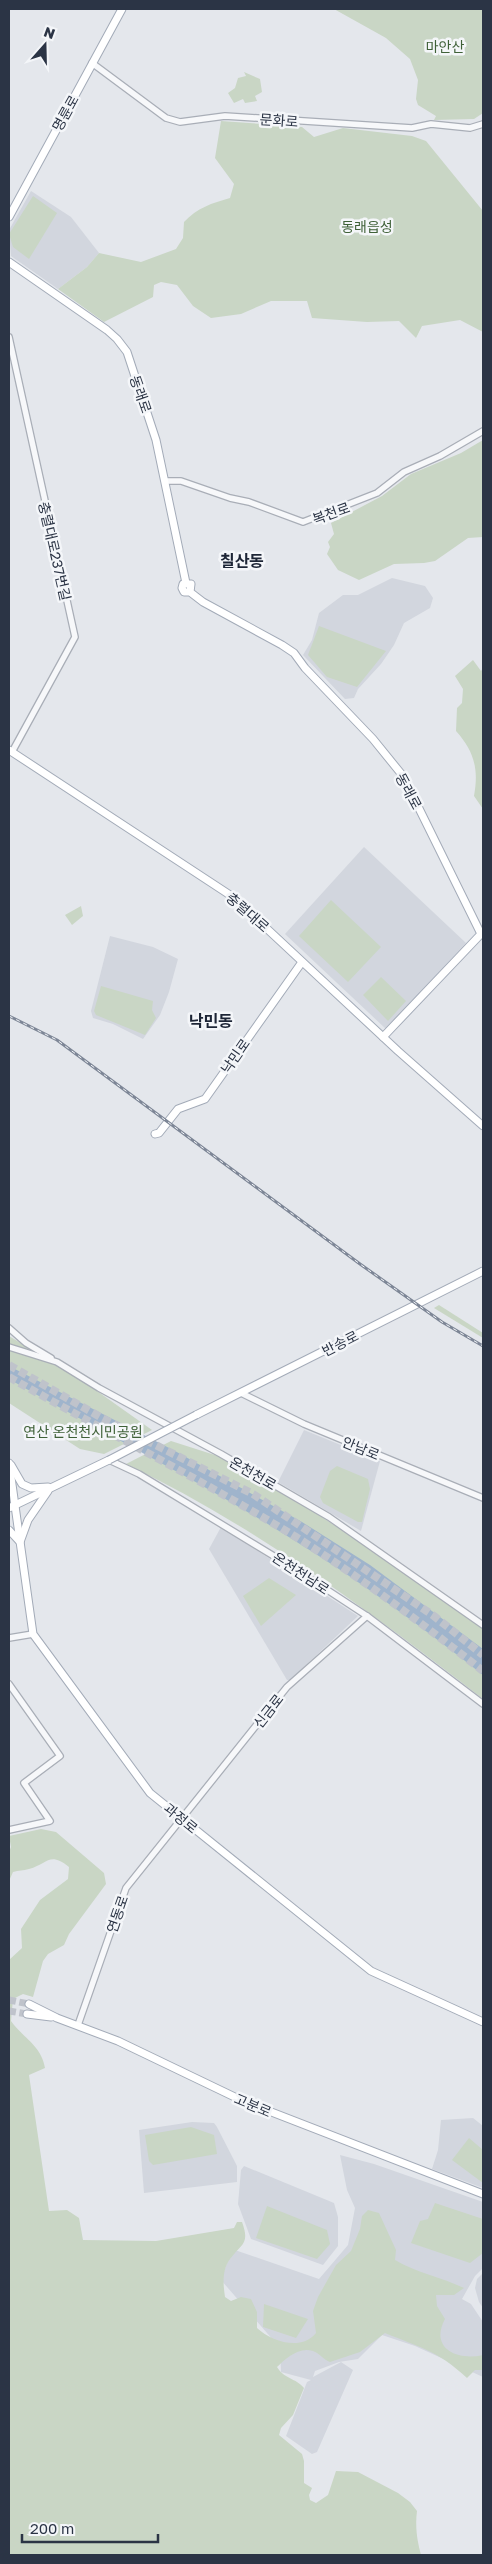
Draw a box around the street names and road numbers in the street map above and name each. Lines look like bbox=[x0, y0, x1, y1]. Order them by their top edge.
street label: 명륜로 bbox=[48, 92, 82, 134]
street label: 문화로 bbox=[259, 110, 299, 130]
street label: 동래로 bbox=[127, 373, 155, 415]
street label: 복천로 bbox=[310, 498, 352, 528]
street label: 충렬대로237번길 bbox=[35, 500, 75, 602]
street label: 동래로 bbox=[392, 770, 426, 812]
street label: 충렬대로 bbox=[223, 889, 273, 935]
street label: 낙민로 bbox=[217, 1035, 253, 1077]
street label: 반송로 bbox=[319, 1327, 361, 1359]
street label: 안남로 bbox=[340, 1433, 382, 1463]
street label: 온천천로 bbox=[226, 1453, 280, 1493]
street label: 온천천남로 bbox=[269, 1548, 333, 1598]
street label: 신금로 bbox=[249, 1690, 287, 1731]
street label: 과정로 bbox=[161, 1799, 201, 1837]
street label: 연동로 bbox=[103, 1893, 131, 1935]
street label: 고분로 bbox=[232, 2090, 274, 2120]

